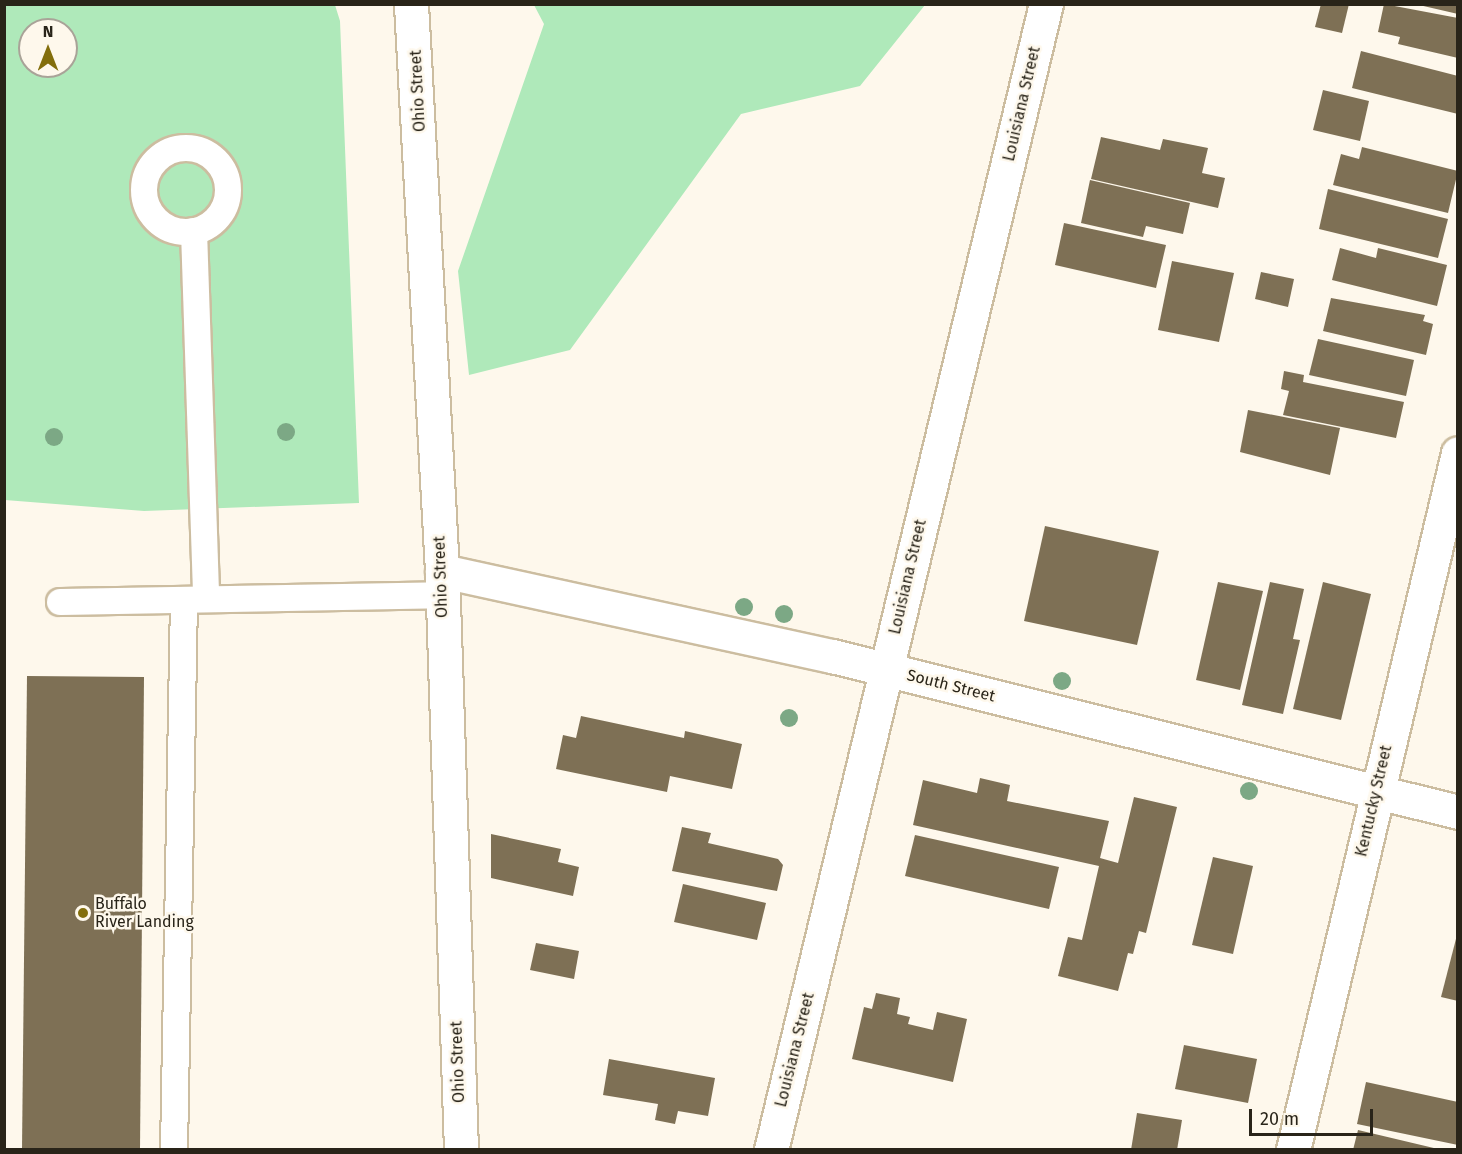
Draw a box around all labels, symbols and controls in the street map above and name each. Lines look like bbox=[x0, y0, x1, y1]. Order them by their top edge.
north arrow bbox=[18, 18, 78, 78]
text: N bbox=[43, 22, 53, 41]
street label: Louisiana Street bbox=[999, 45, 1045, 163]
street label: Ohio Street bbox=[406, 50, 430, 132]
street label: Louisiana Street bbox=[885, 518, 931, 636]
street label: Ohio Street bbox=[430, 536, 452, 618]
street label: South Street bbox=[905, 666, 997, 706]
street label: Kentucky Street bbox=[1352, 743, 1396, 859]
place label: Buffalo River Landing bbox=[95, 894, 194, 932]
marker: Buffalo River Landing bbox=[76, 906, 90, 920]
street label: Louisiana Street bbox=[772, 991, 818, 1109]
street label: Ohio Street bbox=[447, 1021, 469, 1103]
scale bar bbox=[1252, 1097, 1376, 1135]
text: 20 m bbox=[1260, 1108, 1299, 1130]

